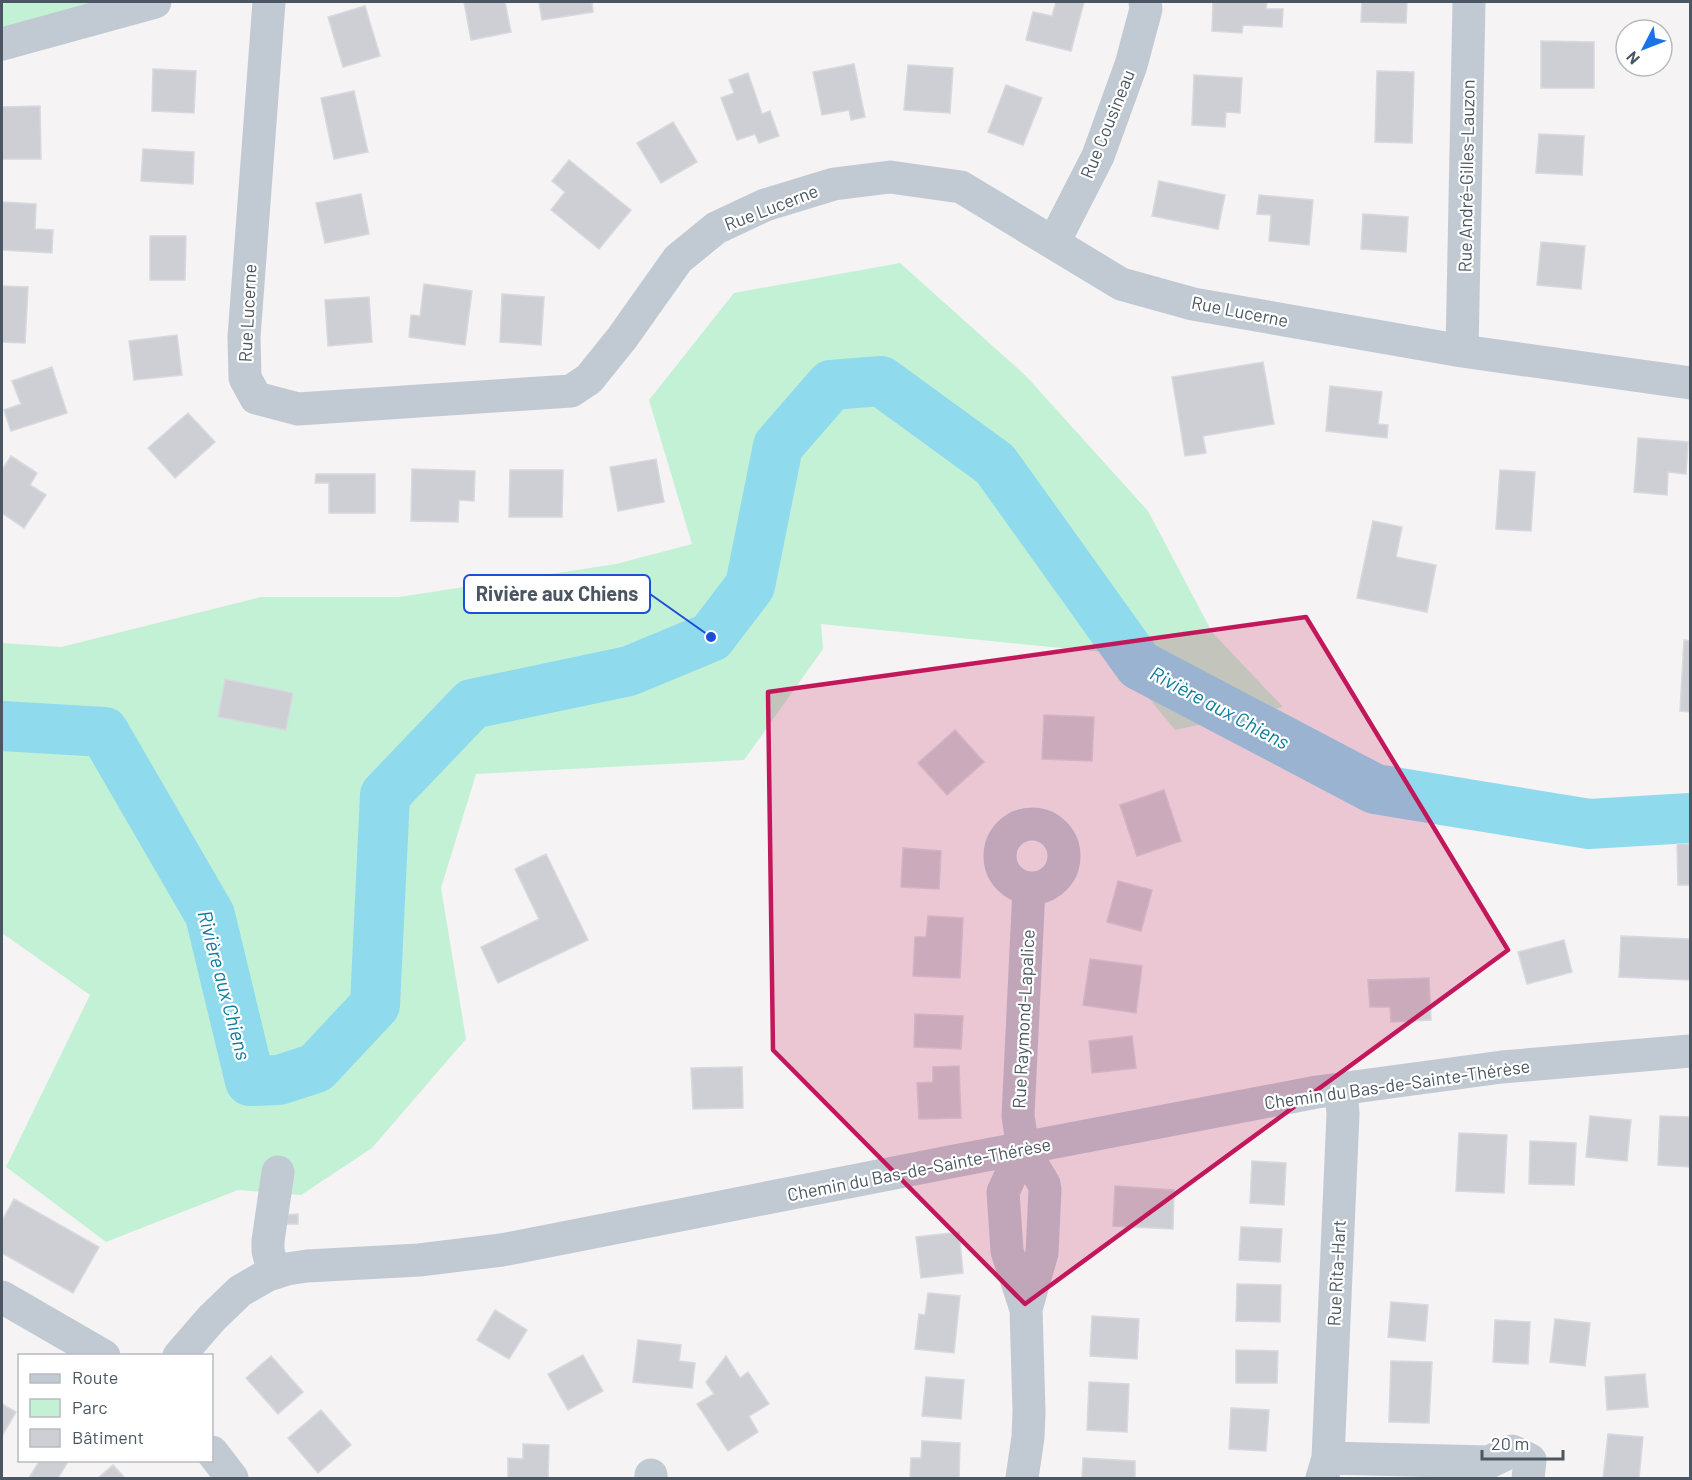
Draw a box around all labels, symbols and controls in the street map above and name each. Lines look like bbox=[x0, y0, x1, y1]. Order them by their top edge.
north arrow bbox=[1614, 18, 1674, 78]
text: N bbox=[1622, 48, 1643, 69]
street label: Rue Cousineau bbox=[1075, 66, 1139, 182]
street label: Rue André-Gilles-Lauzon bbox=[1453, 79, 1479, 273]
street label: Rue Lucerne bbox=[721, 179, 821, 235]
street label: Rue Lucerne bbox=[233, 263, 261, 363]
street label: Rue Lucerne bbox=[1190, 291, 1290, 331]
callout: Rivière aux Chiens bbox=[464, 575, 650, 613]
text: Rivière aux Chiens bbox=[476, 581, 638, 605]
water label: Rivière aux Chiens bbox=[1146, 660, 1294, 754]
water label: Rivière aux Chiens bbox=[193, 908, 257, 1062]
street label: Rue Raymond-Lapalice bbox=[1007, 929, 1039, 1109]
street label: Chemin du Bas-de-Sainte-Thérèse bbox=[1263, 1054, 1531, 1114]
street label: Chemin du Bas-de-Sainte-Thérèse bbox=[785, 1133, 1053, 1205]
street label: Rue Rita-Hart bbox=[1322, 1219, 1350, 1327]
legend bbox=[18, 1354, 213, 1462]
text: Route bbox=[72, 1366, 118, 1388]
text: Parc bbox=[72, 1396, 108, 1418]
scale bar bbox=[1482, 1423, 1563, 1461]
text: Bâtiment bbox=[72, 1426, 144, 1448]
text: 20 m bbox=[1491, 1432, 1529, 1454]

